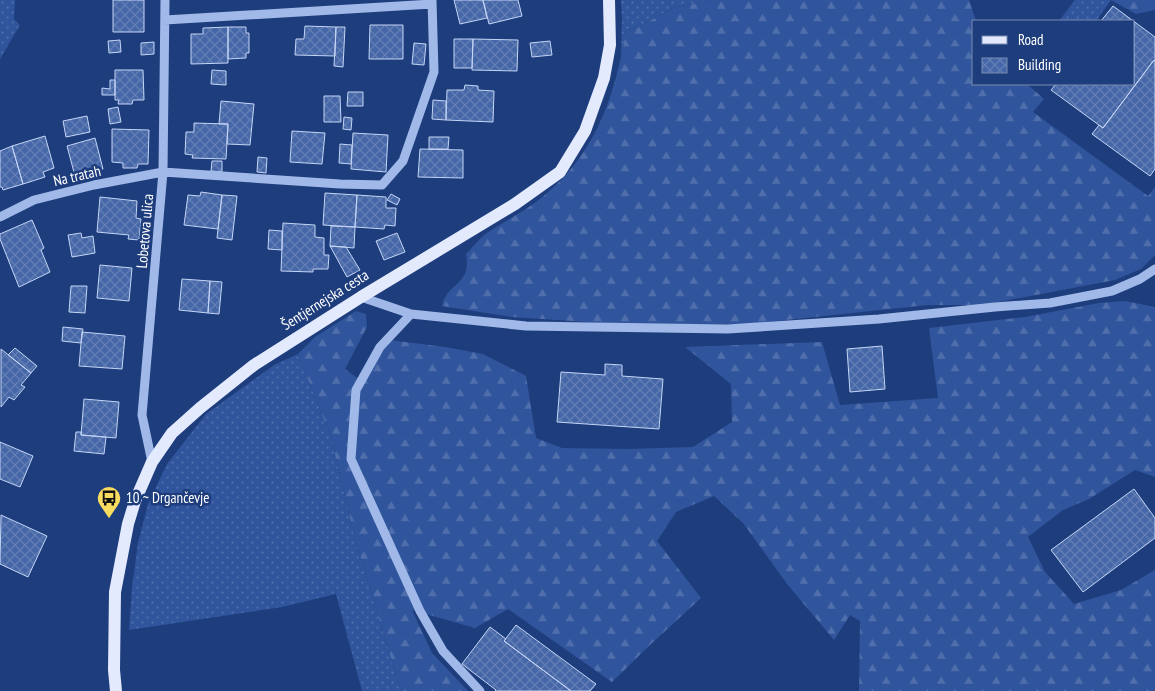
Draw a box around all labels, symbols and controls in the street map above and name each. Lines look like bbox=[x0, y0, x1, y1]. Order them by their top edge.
legend bbox=[972, 20, 1135, 85]
text: Road bbox=[1018, 30, 1044, 49]
text: Building bbox=[1018, 55, 1061, 74]
street label: Na tratah bbox=[51, 161, 103, 190]
street label: Lobetova ulica bbox=[132, 193, 157, 269]
street label: Šentjernejska cesta bbox=[278, 265, 372, 334]
bus stop icon: 10 ~ Drgančevje bbox=[96, 485, 122, 519]
place label: 10 ~ Drgančevje bbox=[126, 488, 209, 507]

